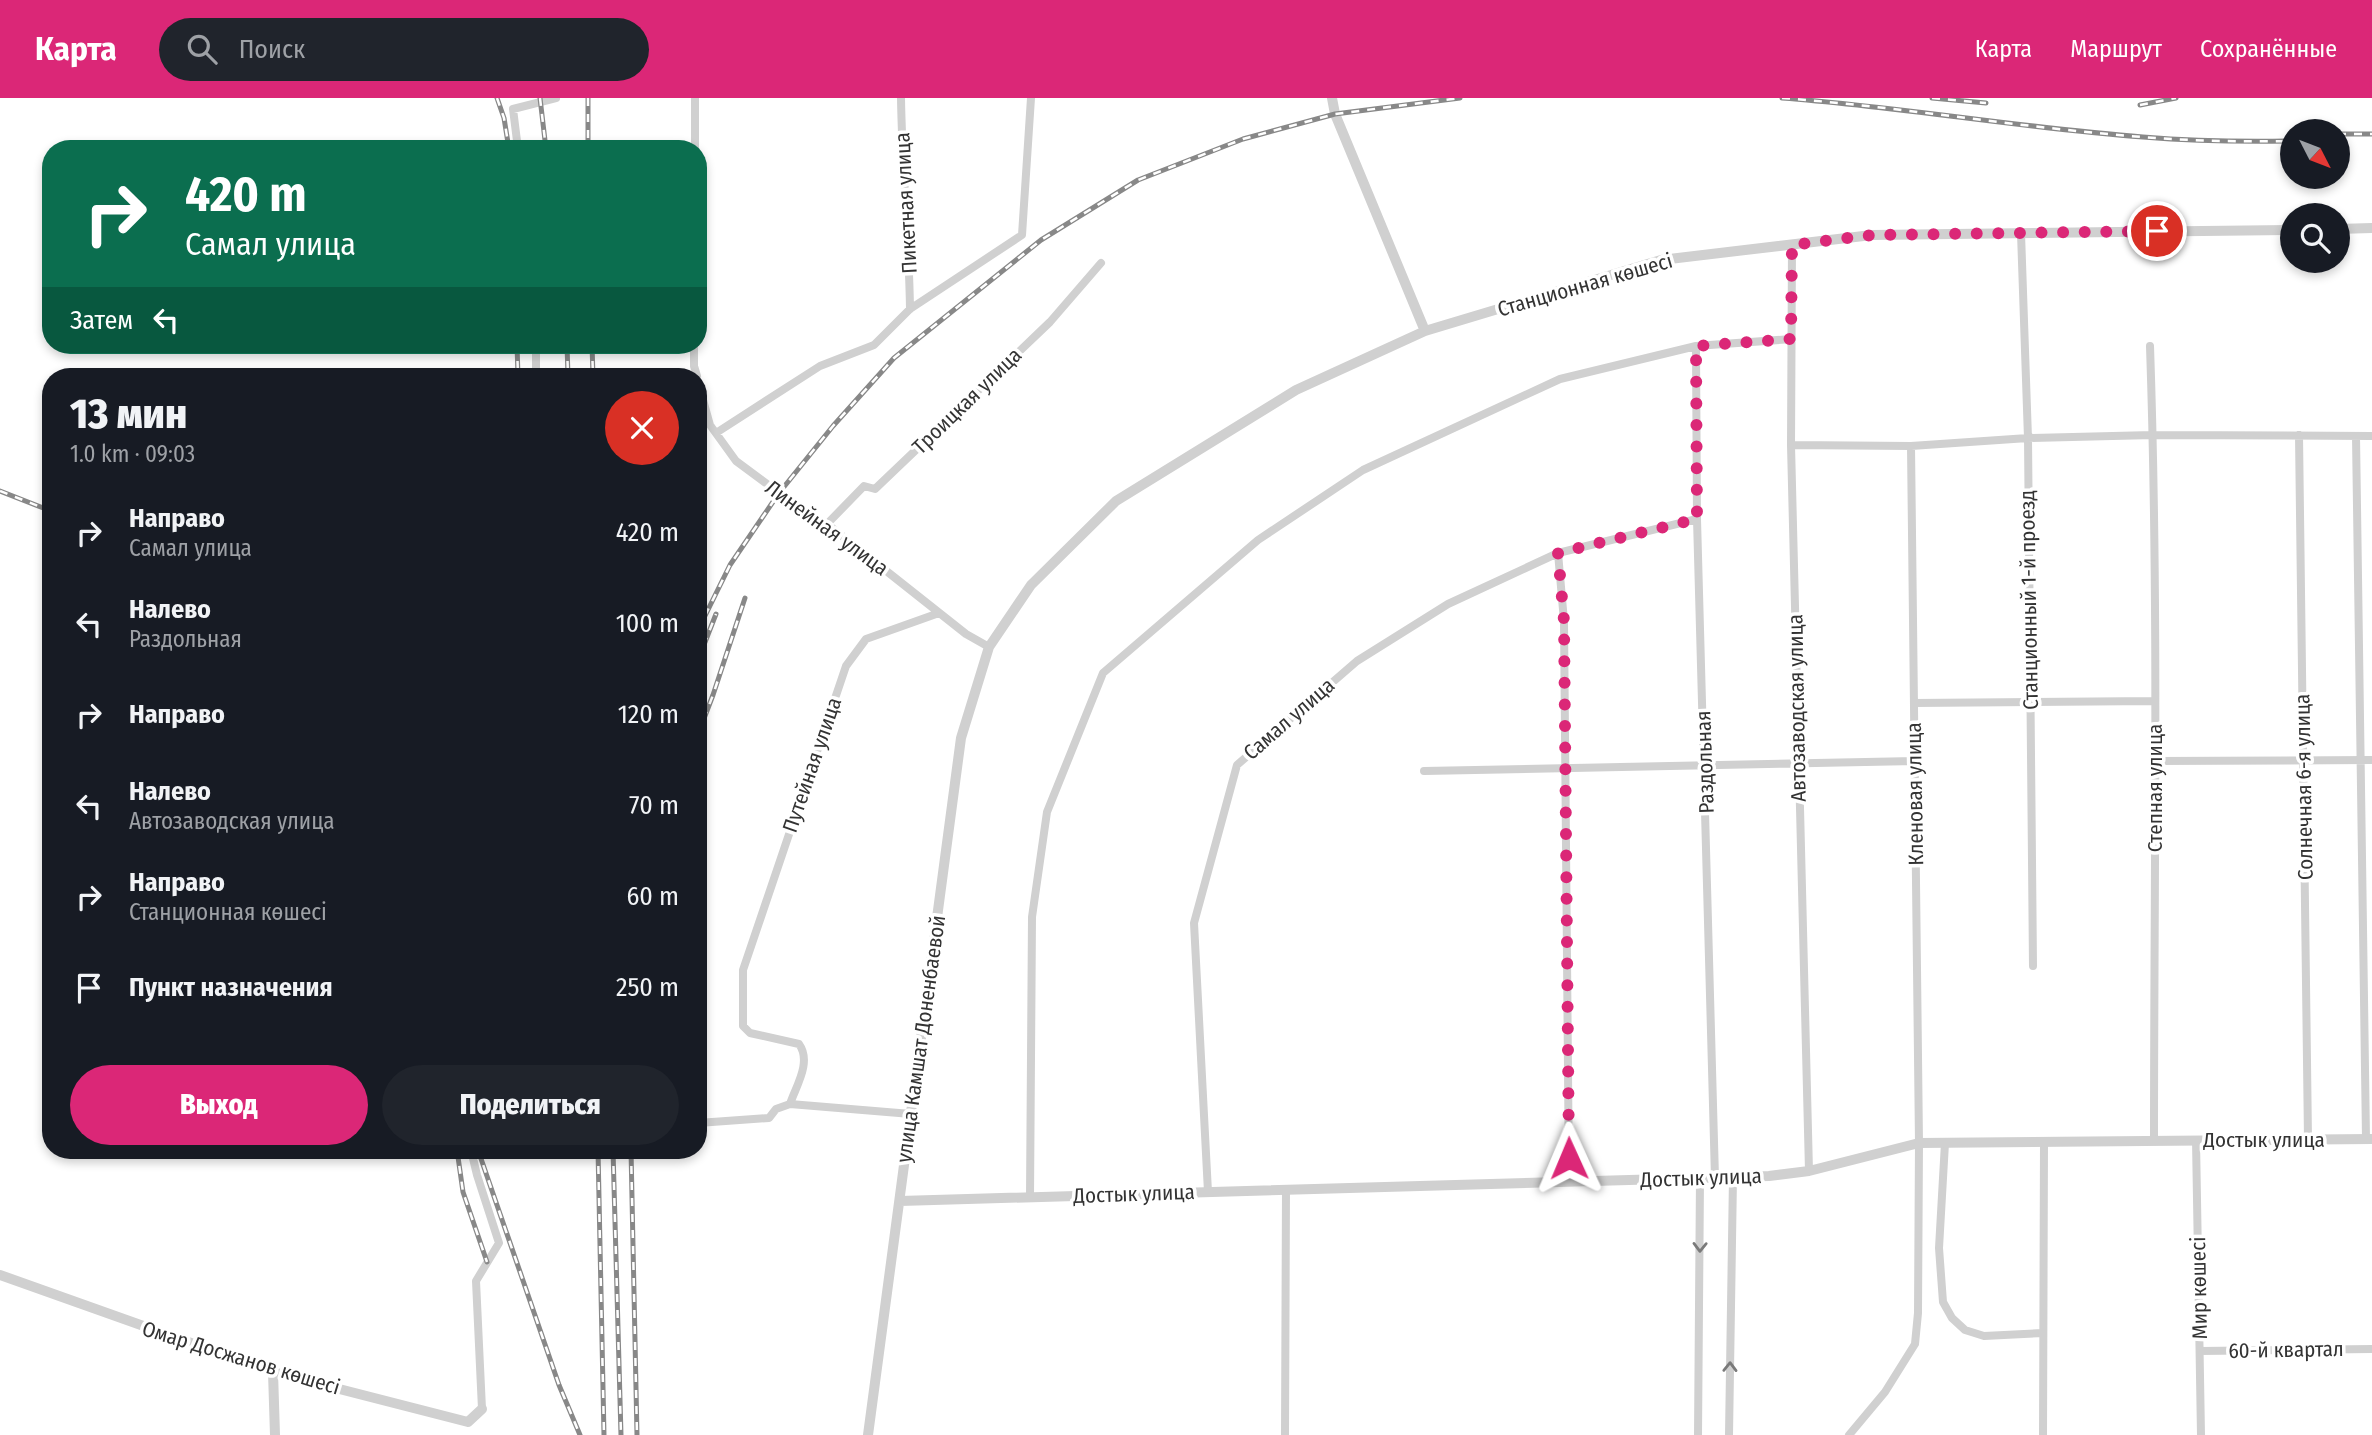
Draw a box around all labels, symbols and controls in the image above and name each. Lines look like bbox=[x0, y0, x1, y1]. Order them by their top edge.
search box bbox=[159, 18, 649, 81]
text: Карта bbox=[35, 29, 117, 69]
icon: search bbox=[183, 30, 221, 68]
text: Поиск bbox=[239, 34, 305, 65]
text: Карта bbox=[1975, 35, 2032, 63]
text: Маршрут bbox=[2070, 35, 2162, 63]
text: Сохранённые bbox=[2200, 35, 2337, 63]
north arrow bbox=[2280, 119, 2350, 189]
map controls bbox=[2280, 119, 2350, 273]
street label: Пикетная улица bbox=[889, 132, 923, 274]
text: 420 m bbox=[185, 165, 307, 224]
icon: right bbox=[70, 168, 161, 259]
pin bbox=[2127, 201, 2187, 261]
button: search bbox=[2280, 203, 2350, 273]
icon: arrive bbox=[2138, 212, 2176, 250]
text: Самал улица bbox=[185, 225, 356, 263]
street label: Станционная көшесі bbox=[1495, 248, 1675, 322]
icon: left bbox=[147, 301, 185, 339]
text: Затем bbox=[70, 305, 133, 336]
street label: Троицкая улица bbox=[907, 342, 1027, 460]
text: 13 мин bbox=[70, 389, 187, 439]
button: close bbox=[605, 391, 679, 465]
text: 1.0 km · 09:03 bbox=[70, 440, 195, 468]
street label: Линейная улица bbox=[760, 475, 894, 581]
street label: Станционный 1-й проезд bbox=[2014, 490, 2044, 710]
text: Направо bbox=[129, 503, 225, 534]
icon: right bbox=[70, 514, 108, 552]
text: 420 m bbox=[616, 517, 679, 548]
text: Самал улица bbox=[129, 534, 252, 562]
text: Налево bbox=[129, 594, 211, 625]
icon: left bbox=[70, 605, 108, 643]
text: 100 m bbox=[616, 608, 679, 639]
street label: Автозаводская улица bbox=[1782, 614, 1812, 802]
text: Раздольная bbox=[129, 625, 242, 653]
street label: Самал улица bbox=[1238, 672, 1340, 766]
street label: Путейная улица bbox=[777, 694, 847, 836]
street label: Солнечная 6-я улица bbox=[2289, 694, 2319, 880]
icon: right bbox=[70, 696, 108, 734]
text: Направо bbox=[129, 699, 225, 730]
text: 120 m bbox=[618, 699, 679, 730]
street label: Раздольная bbox=[1690, 710, 1720, 814]
street label: Кленовая улица bbox=[1901, 722, 1929, 866]
street label: Степная улица bbox=[2142, 724, 2168, 852]
text: Налево bbox=[129, 776, 211, 807]
icon: left bbox=[70, 787, 108, 825]
text: 70 m bbox=[629, 790, 679, 821]
text: Автозаводская улица bbox=[129, 807, 335, 835]
text: Направо bbox=[129, 867, 225, 898]
icon: right bbox=[70, 878, 108, 916]
text: 60 m bbox=[626, 881, 679, 912]
text: Станционная көшесі bbox=[129, 898, 327, 926]
street label: улица Камшат Доненбаевой bbox=[891, 914, 951, 1164]
icon: arrive bbox=[70, 969, 108, 1007]
text: Пункт назначения bbox=[129, 972, 333, 1003]
text: 250 m bbox=[616, 972, 679, 1003]
button: Выход bbox=[70, 1065, 368, 1145]
button: Поделиться bbox=[382, 1065, 679, 1145]
position arrow bbox=[1532, 1121, 1606, 1195]
street label: Достык улица bbox=[2202, 1127, 2325, 1153]
street label: Достык улица bbox=[1639, 1163, 1762, 1193]
street label: Достык улица bbox=[1072, 1179, 1195, 1209]
street label: Мир көшесі bbox=[2185, 1236, 2213, 1340]
one-way arrow bbox=[1692, 1241, 1707, 1252]
street label: Омар Досжанов көшесі bbox=[139, 1316, 343, 1400]
street label: 60-й квартал bbox=[2228, 1336, 2344, 1364]
one-way arrow bbox=[1722, 1361, 1738, 1372]

